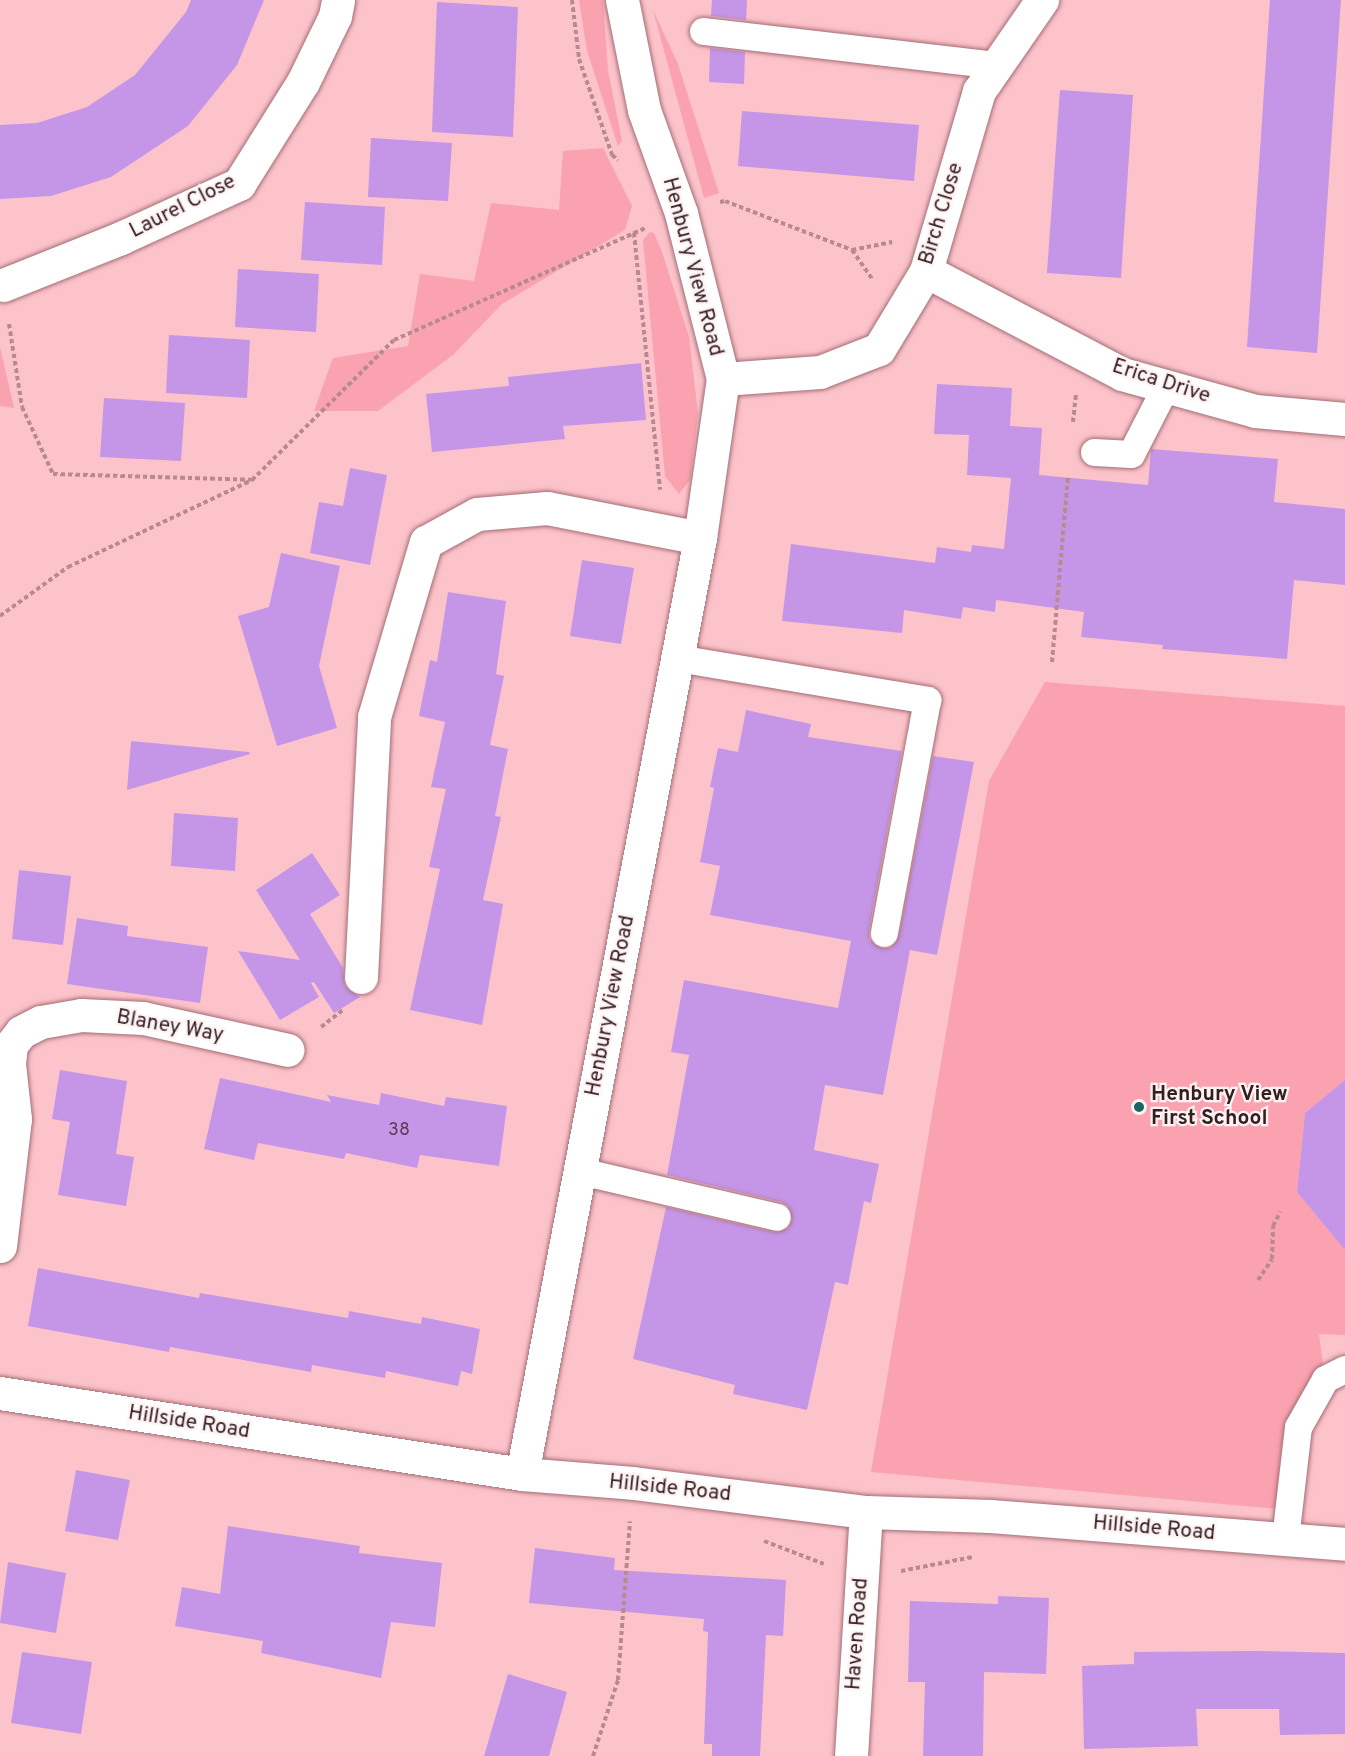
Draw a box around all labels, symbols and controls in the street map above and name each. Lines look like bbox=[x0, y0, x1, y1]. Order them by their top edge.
street label: Birch Close bbox=[915, 160, 969, 268]
street label: Laurel Close bbox=[126, 170, 240, 244]
street label: Henbury View Road bbox=[656, 174, 728, 360]
street label: Erica Drive bbox=[1109, 354, 1213, 410]
street label: Henbury View Road bbox=[581, 913, 641, 1099]
street label: Blaney Way bbox=[114, 1005, 226, 1049]
place label: Henbury View First School bbox=[1151, 1082, 1289, 1132]
marker: Henbury View First School bbox=[1132, 1100, 1146, 1114]
house number: 38 bbox=[388, 1120, 410, 1142]
street label: Hillside Road bbox=[126, 1401, 252, 1445]
street label: Hillside Road bbox=[608, 1470, 732, 1508]
street label: Hillside Road bbox=[1092, 1511, 1216, 1547]
street label: Haven Road bbox=[842, 1577, 874, 1691]

